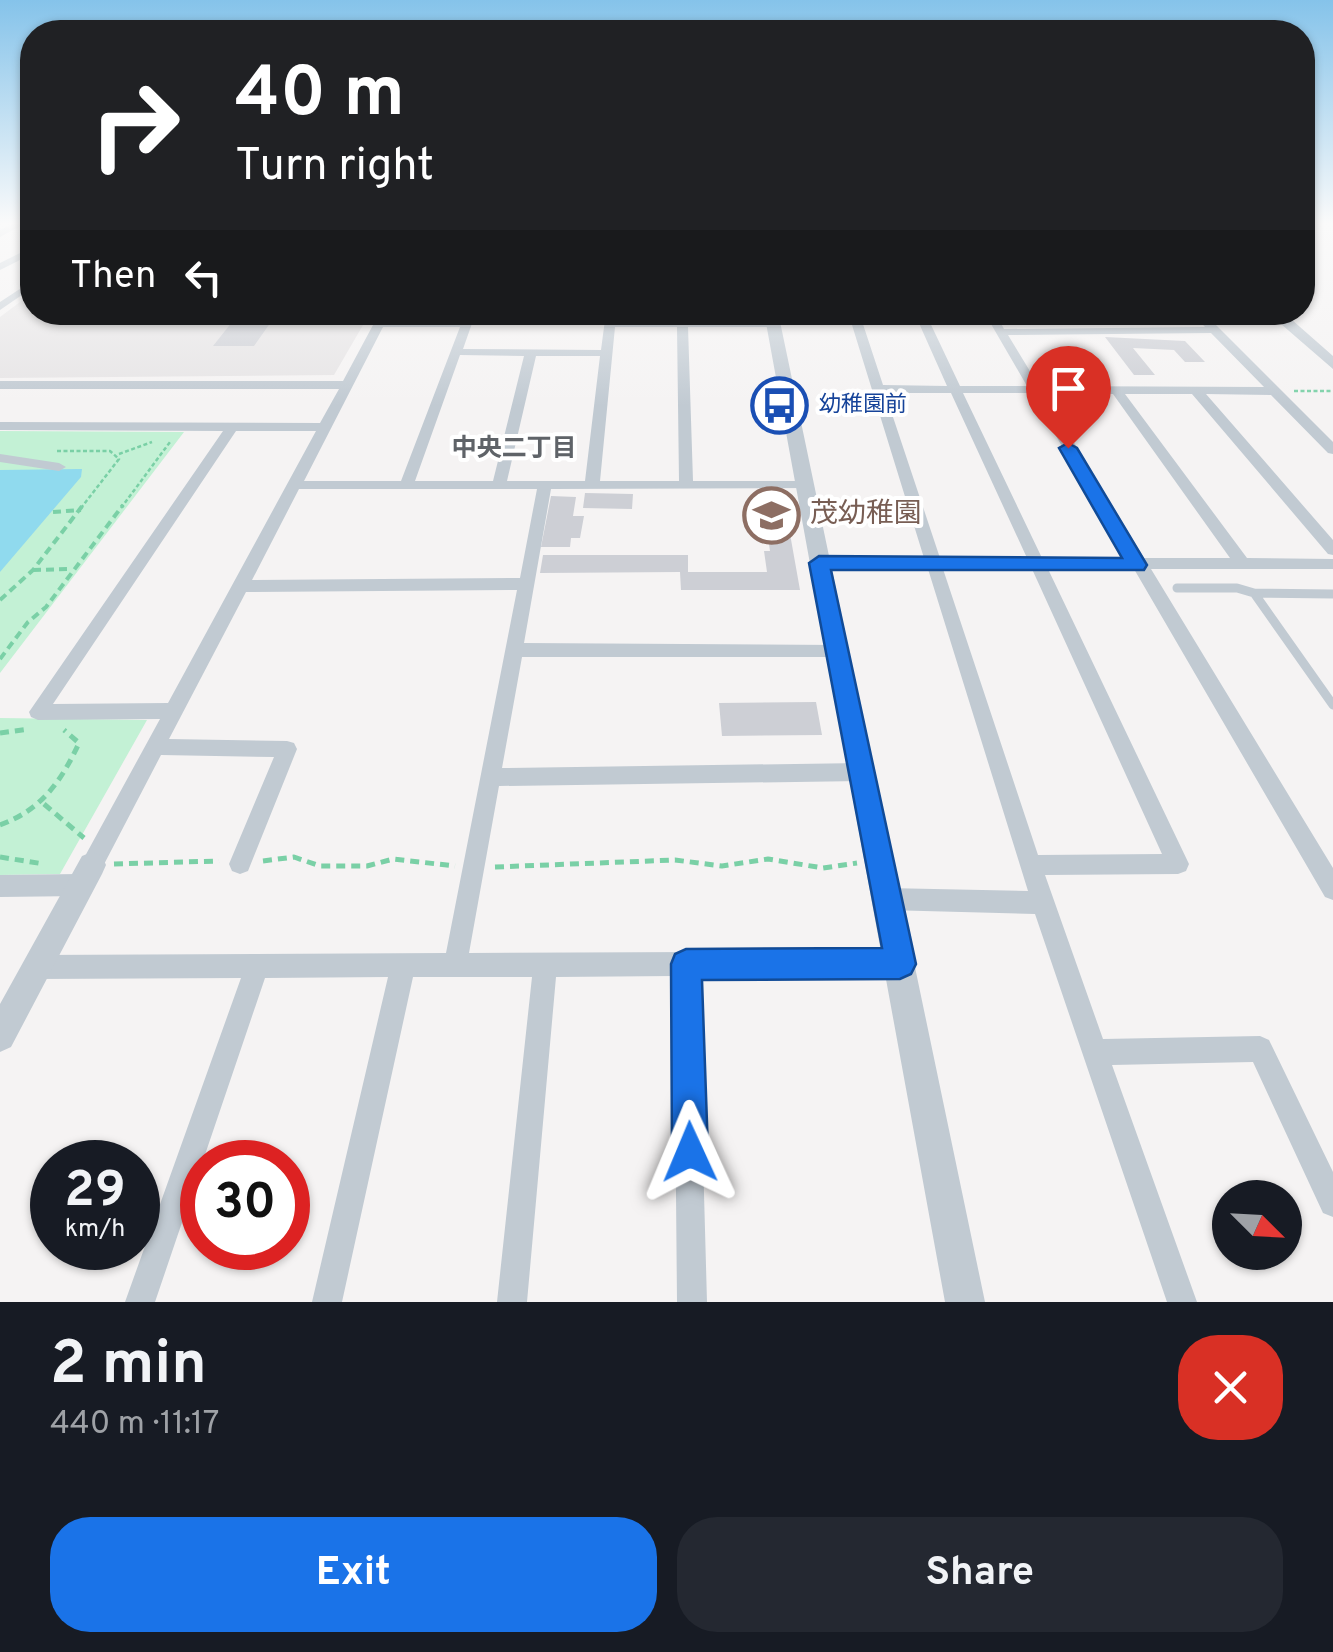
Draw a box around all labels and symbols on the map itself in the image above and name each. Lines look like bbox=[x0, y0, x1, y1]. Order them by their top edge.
pin bbox=[1026, 346, 1111, 449]
bus stop icon: 幼稚園前 bbox=[750, 375, 810, 435]
place label: 幼稚園前 bbox=[819, 392, 907, 419]
district label: 中央二丁目 bbox=[451, 434, 577, 466]
school or university icon: 茂幼稚園 bbox=[741, 485, 801, 545]
place label: 茂幼稚園 bbox=[810, 497, 922, 533]
position arrow bbox=[638, 1100, 742, 1204]
speed limit sign: 30 bbox=[180, 1140, 310, 1270]
north arrow bbox=[1212, 1180, 1302, 1270]

